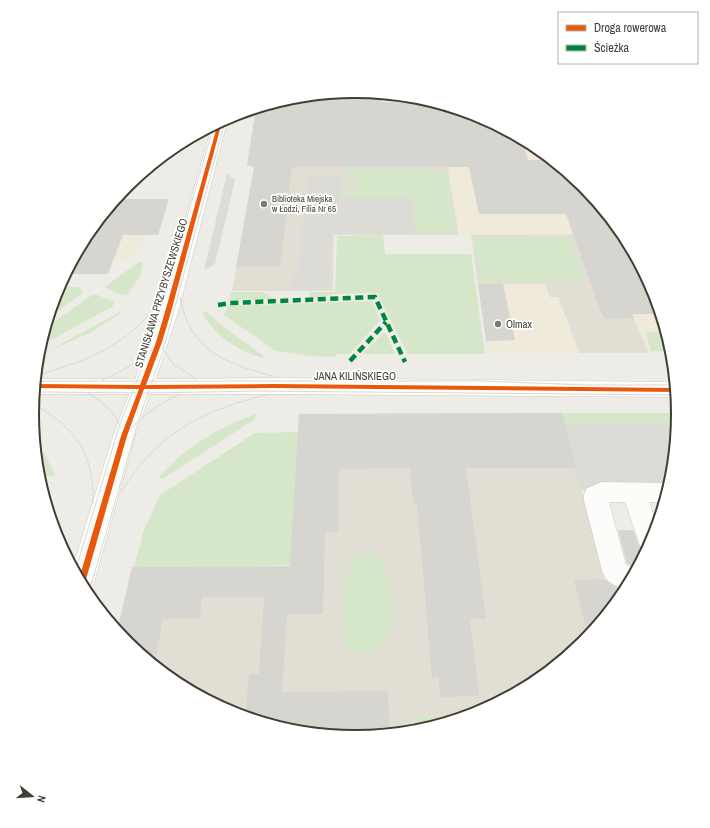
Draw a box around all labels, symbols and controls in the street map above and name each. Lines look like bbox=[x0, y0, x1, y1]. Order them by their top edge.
legend bbox=[558, 12, 698, 64]
text: Droga rowerowa bbox=[594, 20, 667, 36]
text: Ścieżka bbox=[594, 40, 630, 56]
place label: Biblioteka Miejska w Łodzi, Filia Nr 65 bbox=[272, 193, 336, 215]
marker: Biblioteka Miejska w Łodzi, Filia Nr 65 bbox=[259, 199, 269, 209]
street label: STANISŁAWA PRZYBYSZEWSKIEGO bbox=[132, 217, 190, 369]
place label: Olmax bbox=[506, 317, 533, 331]
marker: Olmax bbox=[493, 319, 503, 329]
street label: JANA KILIŃSKIEGO bbox=[314, 369, 396, 383]
north arrow bbox=[12, 776, 52, 816]
text: N bbox=[34, 794, 49, 804]

